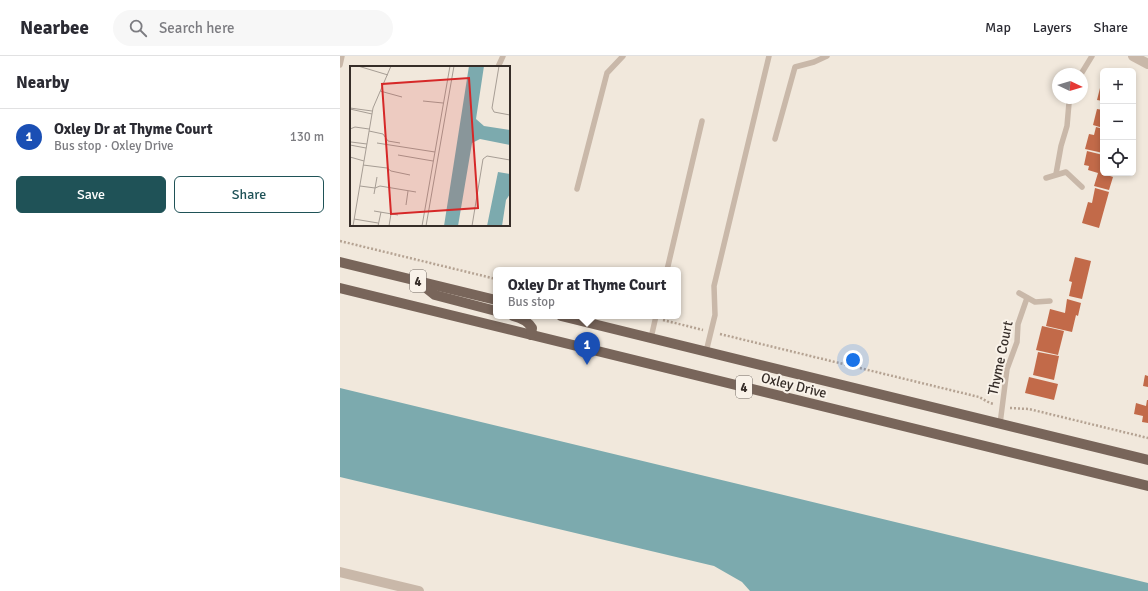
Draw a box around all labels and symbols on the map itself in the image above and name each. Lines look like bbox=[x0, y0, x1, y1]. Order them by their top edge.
inset map bbox=[350, 66, 510, 226]
north arrow bbox=[1052, 68, 1088, 104]
road number: 4 bbox=[410, 270, 426, 292]
street label: Thyme Court bbox=[984, 319, 1017, 397]
pin: 1 bbox=[574, 332, 600, 365]
your location bbox=[843, 350, 863, 370]
street label: Oxley Drive bbox=[759, 369, 829, 402]
road number: 4 bbox=[736, 376, 752, 398]

